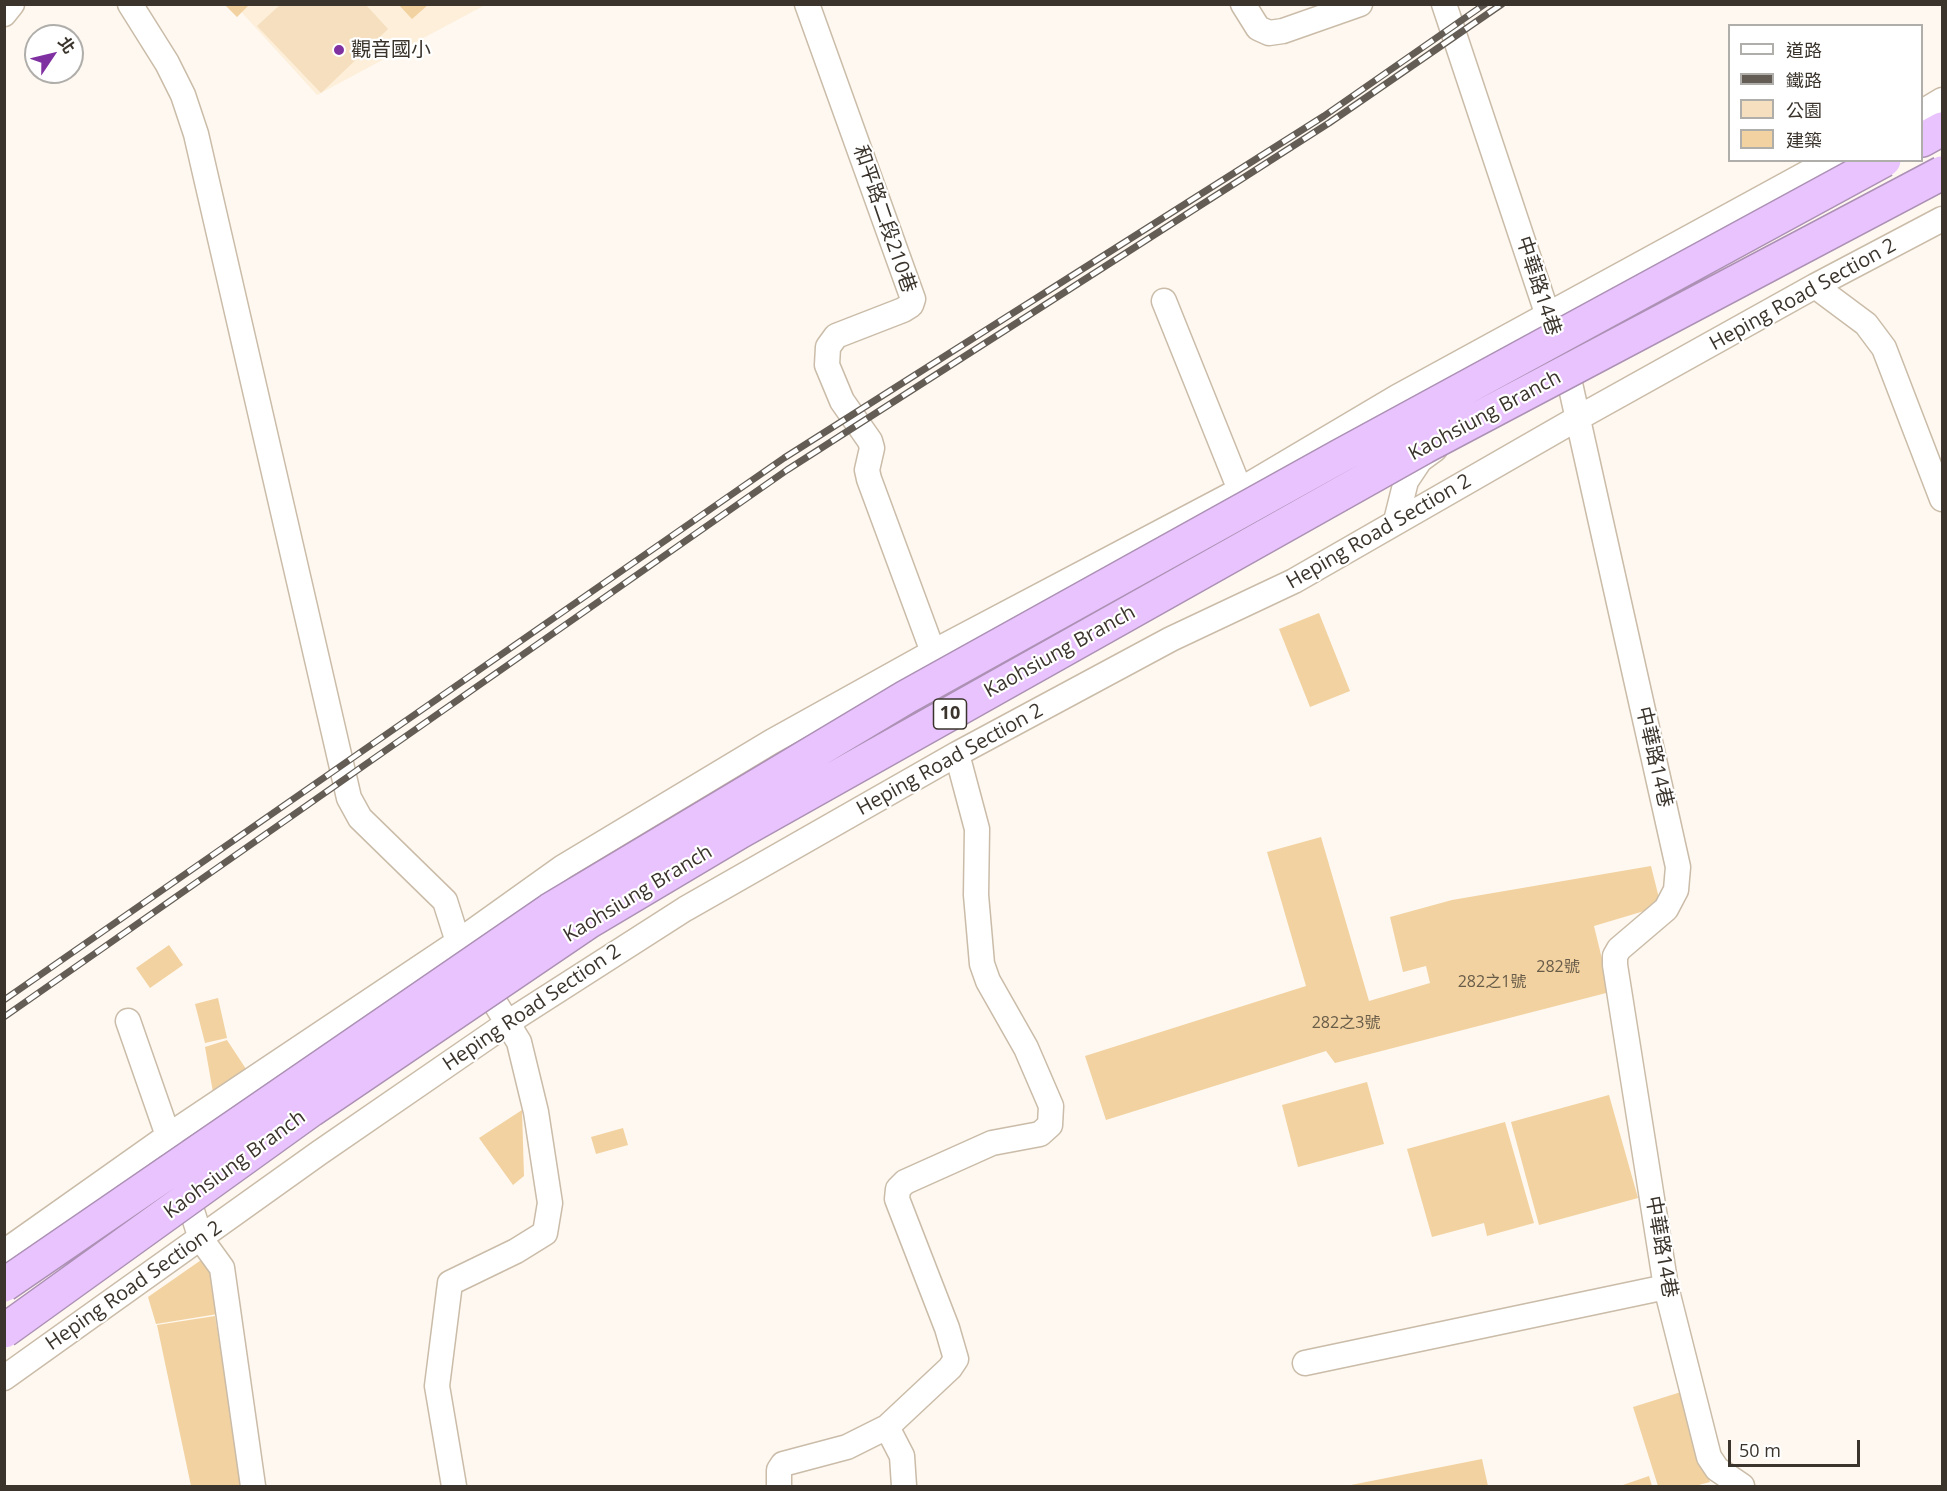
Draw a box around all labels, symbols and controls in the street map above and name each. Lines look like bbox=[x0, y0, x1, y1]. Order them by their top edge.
north arrow bbox=[24, 24, 84, 84]
legend bbox=[1728, 24, 1923, 162]
text: 北 bbox=[53, 32, 81, 58]
place label: 觀音國小 bbox=[351, 38, 431, 62]
text: 道路 bbox=[1786, 38, 1822, 62]
marker: 觀音國小 bbox=[332, 43, 346, 57]
text: 鐵路 bbox=[1786, 68, 1822, 92]
text: 公園 bbox=[1786, 98, 1822, 122]
text: 建築 bbox=[1786, 128, 1822, 152]
street label: 和平路二段210巷 bbox=[848, 142, 920, 296]
street label: 中華路14巷 bbox=[1511, 233, 1565, 339]
street label: Heping Road Section 2 bbox=[1706, 234, 1900, 356]
street label: Kaohsiung Branch bbox=[1405, 366, 1565, 466]
street label: Heping Road Section 2 bbox=[1282, 469, 1476, 595]
street label: Kaohsiung Branch bbox=[980, 601, 1140, 703]
street label: Heping Road Section 2 bbox=[853, 699, 1047, 821]
road number: 10 bbox=[934, 699, 966, 729]
street label: 中華路14巷 bbox=[1631, 704, 1677, 810]
street label: Kaohsiung Branch bbox=[559, 840, 717, 948]
street label: Heping Road Section 2 bbox=[438, 940, 626, 1076]
house number: 282號 bbox=[1536, 957, 1580, 977]
house number: 282之1號 bbox=[1458, 972, 1526, 992]
house number: 282之3號 bbox=[1312, 1013, 1380, 1033]
street label: Kaohsiung Branch bbox=[160, 1106, 310, 1224]
street label: 中華路14巷 bbox=[1640, 1194, 1682, 1300]
street label: Heping Road Section 2 bbox=[41, 1216, 227, 1356]
scale bar bbox=[1731, 1428, 1863, 1466]
text: 50 m bbox=[1739, 1438, 1781, 1462]

